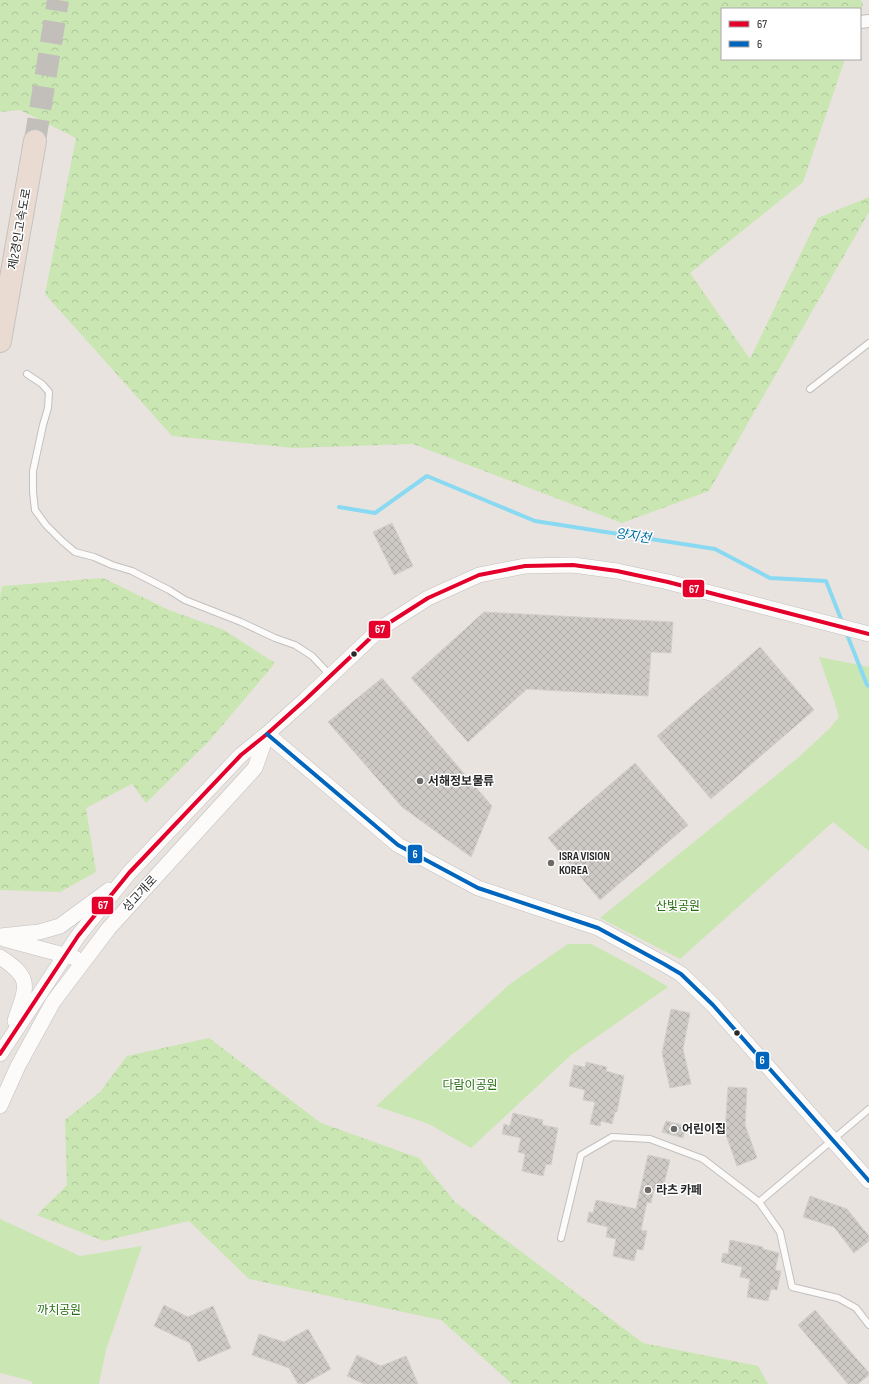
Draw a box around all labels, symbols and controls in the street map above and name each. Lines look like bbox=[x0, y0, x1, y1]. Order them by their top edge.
legend bbox=[721, 8, 861, 60]
text: 67 bbox=[757, 17, 767, 32]
text: 6 bbox=[757, 37, 762, 52]
street label: 제2경인고속도로 bbox=[5, 187, 35, 271]
water label: 양지천 bbox=[614, 525, 653, 547]
line badge: 67 bbox=[682, 579, 705, 598]
text: 67 bbox=[689, 583, 699, 596]
line badge: 67 bbox=[368, 620, 391, 639]
text: 67 bbox=[375, 623, 385, 636]
unlabelled marker bbox=[349, 649, 359, 659]
place label: 서해정보물류 bbox=[428, 774, 494, 789]
marker: 서해정보물류 bbox=[415, 776, 425, 786]
line badge: 6 bbox=[407, 844, 423, 864]
text: 6 bbox=[412, 848, 418, 861]
place label: ISRA VISION KOREA bbox=[559, 849, 610, 878]
marker: ISRA VISION KOREA bbox=[546, 858, 556, 868]
street label: 성고개로 bbox=[119, 873, 161, 915]
line badge: 67 bbox=[91, 896, 114, 915]
text: 67 bbox=[98, 899, 108, 912]
park label: 산빛공원 bbox=[656, 899, 700, 914]
unlabelled marker bbox=[732, 1028, 742, 1038]
line badge: 6 bbox=[755, 1051, 770, 1070]
text: 6 bbox=[759, 1054, 765, 1067]
park label: 다람이공원 bbox=[442, 1078, 498, 1093]
place label: 어린이집 bbox=[682, 1122, 726, 1137]
marker: 어린이집 bbox=[669, 1124, 679, 1134]
place label: 라츠 카페 bbox=[656, 1183, 702, 1198]
marker: 라츠 카페 bbox=[643, 1185, 653, 1195]
park label: 까치공원 bbox=[37, 1303, 81, 1318]

